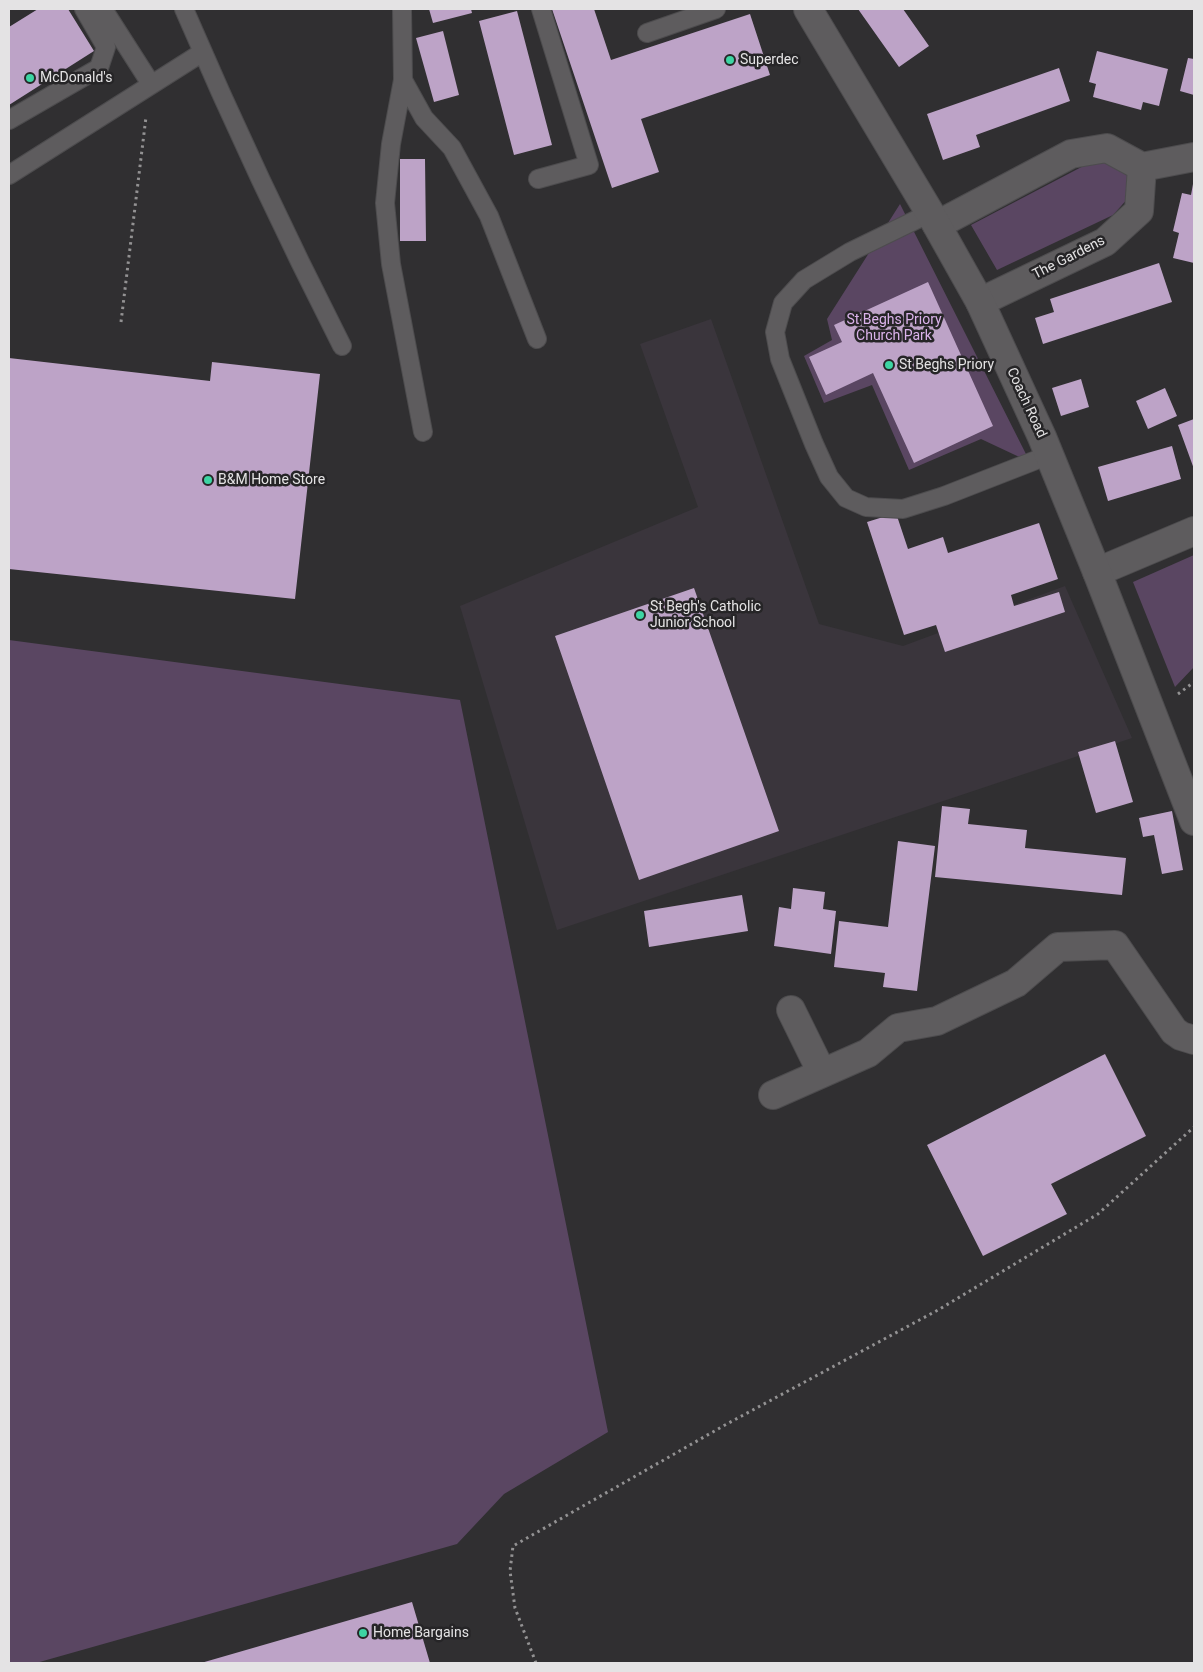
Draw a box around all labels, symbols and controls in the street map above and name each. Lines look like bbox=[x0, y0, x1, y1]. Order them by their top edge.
place label: Superdec bbox=[740, 52, 799, 68]
marker: Superdec bbox=[724, 54, 736, 66]
place label: McDonald's bbox=[40, 70, 112, 86]
marker: McDonald's bbox=[24, 72, 36, 84]
street label: The Gardens bbox=[1030, 233, 1108, 283]
park label: St Beghs Priory Church Park bbox=[846, 312, 942, 344]
place label: St Beghs Priory bbox=[899, 357, 994, 373]
marker: St Beghs Priory bbox=[883, 359, 895, 371]
street label: Coach Road bbox=[1002, 365, 1050, 441]
place label: B&M Home Store bbox=[218, 472, 325, 488]
marker: B&M Home Store bbox=[202, 474, 214, 486]
place label: St Begh's Catholic Junior School bbox=[650, 599, 761, 632]
marker: St Begh's Catholic Junior School bbox=[634, 609, 646, 621]
place label: Home Bargains bbox=[373, 1625, 469, 1641]
marker: Home Bargains bbox=[357, 1627, 369, 1639]

